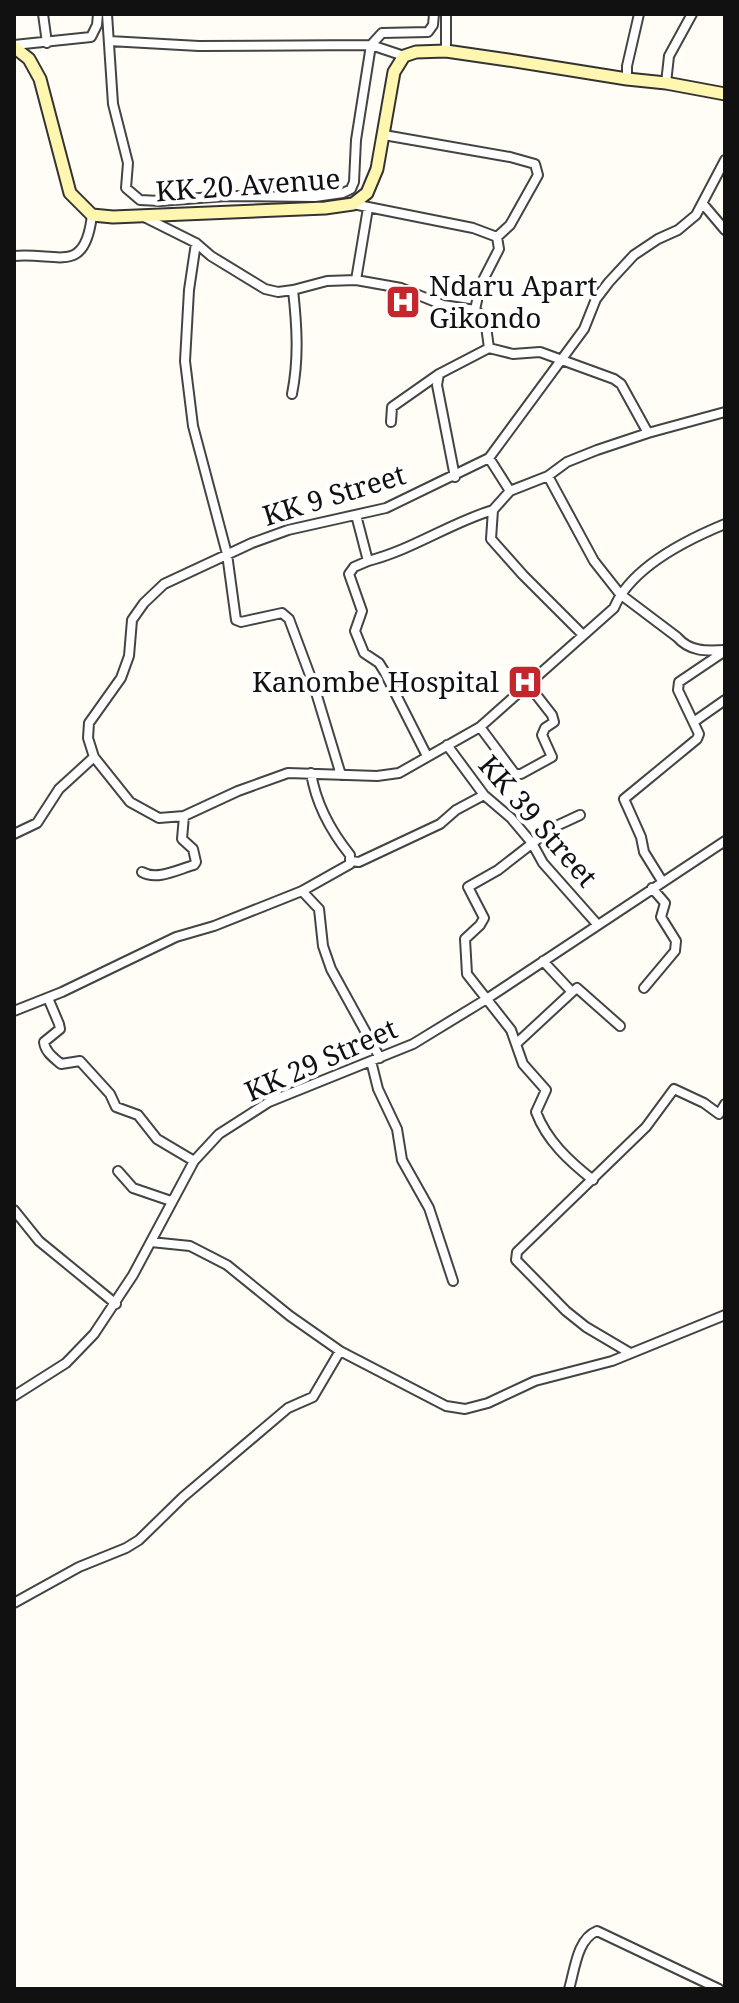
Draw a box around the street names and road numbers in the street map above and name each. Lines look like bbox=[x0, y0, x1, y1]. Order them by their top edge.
street label: KK 20 Avenue bbox=[154, 159, 342, 209]
street label: KK 9 Street bbox=[258, 454, 410, 534]
street label: KK 39 Street bbox=[471, 746, 607, 894]
street label: KK 29 Street bbox=[238, 1008, 403, 1110]

